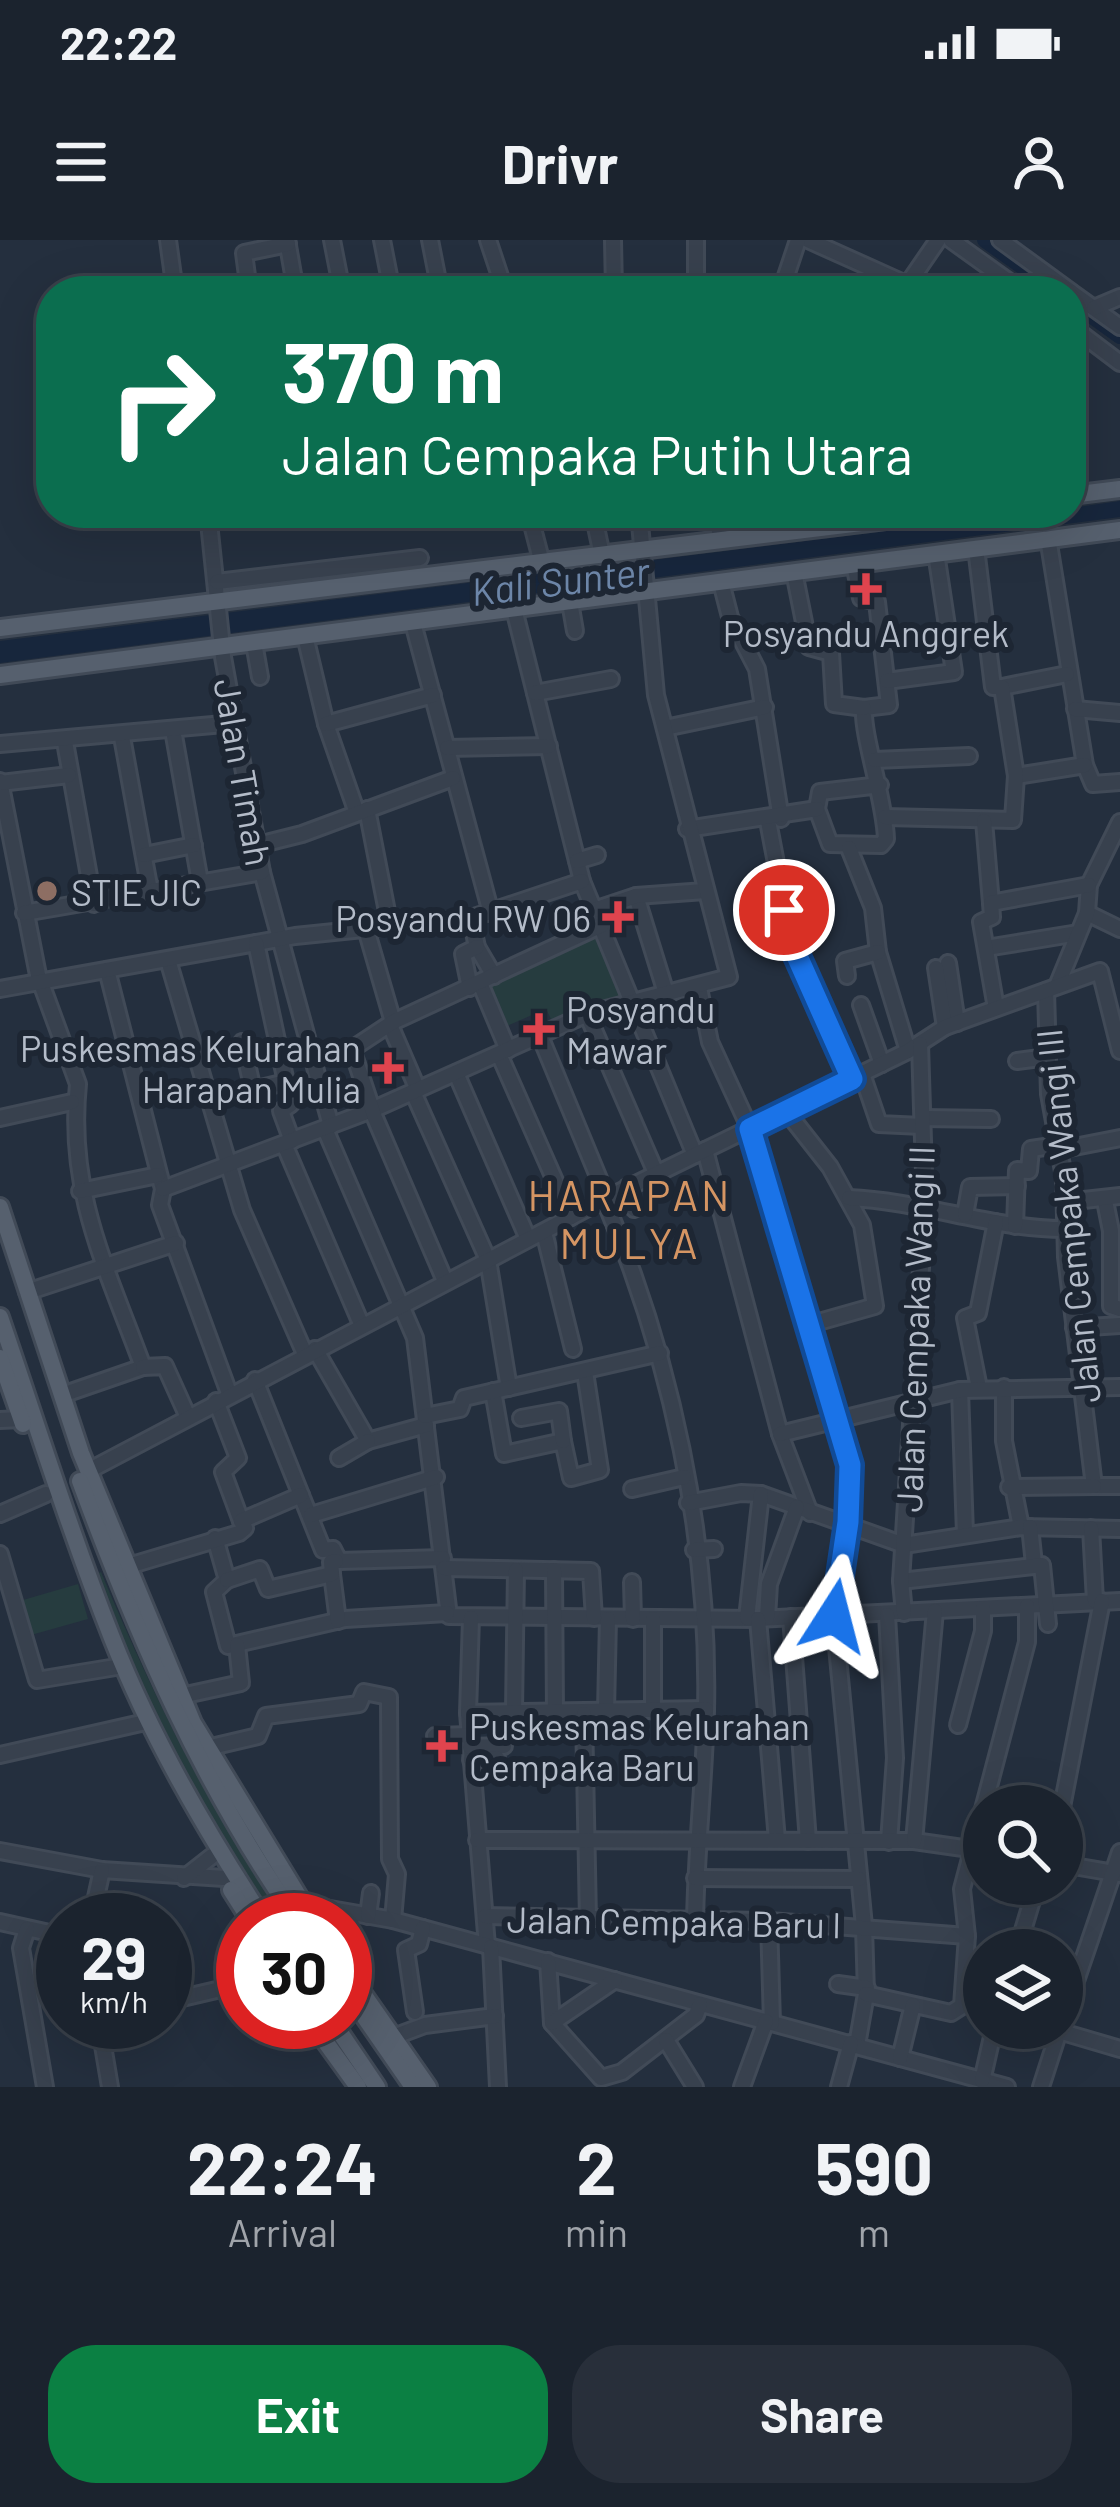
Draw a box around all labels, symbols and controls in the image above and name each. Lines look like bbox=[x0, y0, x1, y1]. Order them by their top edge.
text: 22:22 bbox=[60, 15, 177, 69]
icon: menu bbox=[48, 129, 114, 195]
icon: person bbox=[1006, 129, 1072, 195]
text: Drivr bbox=[502, 130, 618, 195]
text: 370 m bbox=[282, 319, 504, 420]
icon: right bbox=[84, 324, 240, 480]
text: Jalan Cempaka Putih Utara bbox=[282, 421, 913, 486]
water label: Kali Sunter bbox=[468, 546, 653, 614]
marker: Posyandu Anggrek bbox=[850, 573, 882, 605]
place label: Posyandu Anggrek bbox=[723, 611, 1009, 654]
street label: Jalan Timah bbox=[206, 675, 282, 869]
pin bbox=[733, 859, 835, 961]
place label: STIE JIC bbox=[71, 870, 202, 913]
icon: arrive bbox=[751, 877, 817, 943]
marker: STIE JIC bbox=[34, 878, 60, 904]
place label: Posyandu RW 06 bbox=[335, 896, 591, 939]
marker: Posyandu RW 06 bbox=[602, 901, 634, 933]
place label: Posyandu Mawar bbox=[566, 987, 715, 1071]
marker: Posyandu Mawar bbox=[523, 1013, 555, 1045]
place label: Puskesmas Kelurahan Harapan Mulia bbox=[20, 1026, 361, 1110]
street label: Jalan Cempaka Wangi III bbox=[1026, 1027, 1108, 1405]
marker: Puskesmas Kelurahan Harapan Mulia bbox=[372, 1052, 404, 1084]
street label: Jalan Cempaka Wangi II bbox=[886, 1145, 942, 1513]
district label: HARAPAN MULYA bbox=[528, 1169, 732, 1267]
position arrow bbox=[771, 1553, 897, 1679]
place label: Puskesmas Kelurahan Cempaka Baru bbox=[469, 1704, 810, 1788]
marker: Puskesmas Kelurahan Cempaka Baru bbox=[426, 1730, 458, 1762]
map controls bbox=[963, 1785, 1083, 2049]
button: search bbox=[963, 1785, 1083, 1905]
speed limit sign: 30 bbox=[216, 1893, 372, 2049]
street label: Jalan Cempaka Baru I bbox=[506, 1897, 842, 1945]
text: 29 bbox=[81, 1920, 147, 1992]
button: layers bbox=[963, 1929, 1083, 2049]
text: km/h bbox=[80, 1983, 148, 2019]
text: 22:24 bbox=[187, 2123, 378, 2209]
text: 2 bbox=[576, 2123, 616, 2209]
text: 590 bbox=[815, 2123, 933, 2209]
text: Arrival bbox=[228, 2208, 337, 2255]
text: min bbox=[565, 2208, 628, 2255]
text: m bbox=[858, 2208, 890, 2255]
button: Exit bbox=[48, 2345, 548, 2483]
button: Share bbox=[572, 2345, 1072, 2483]

